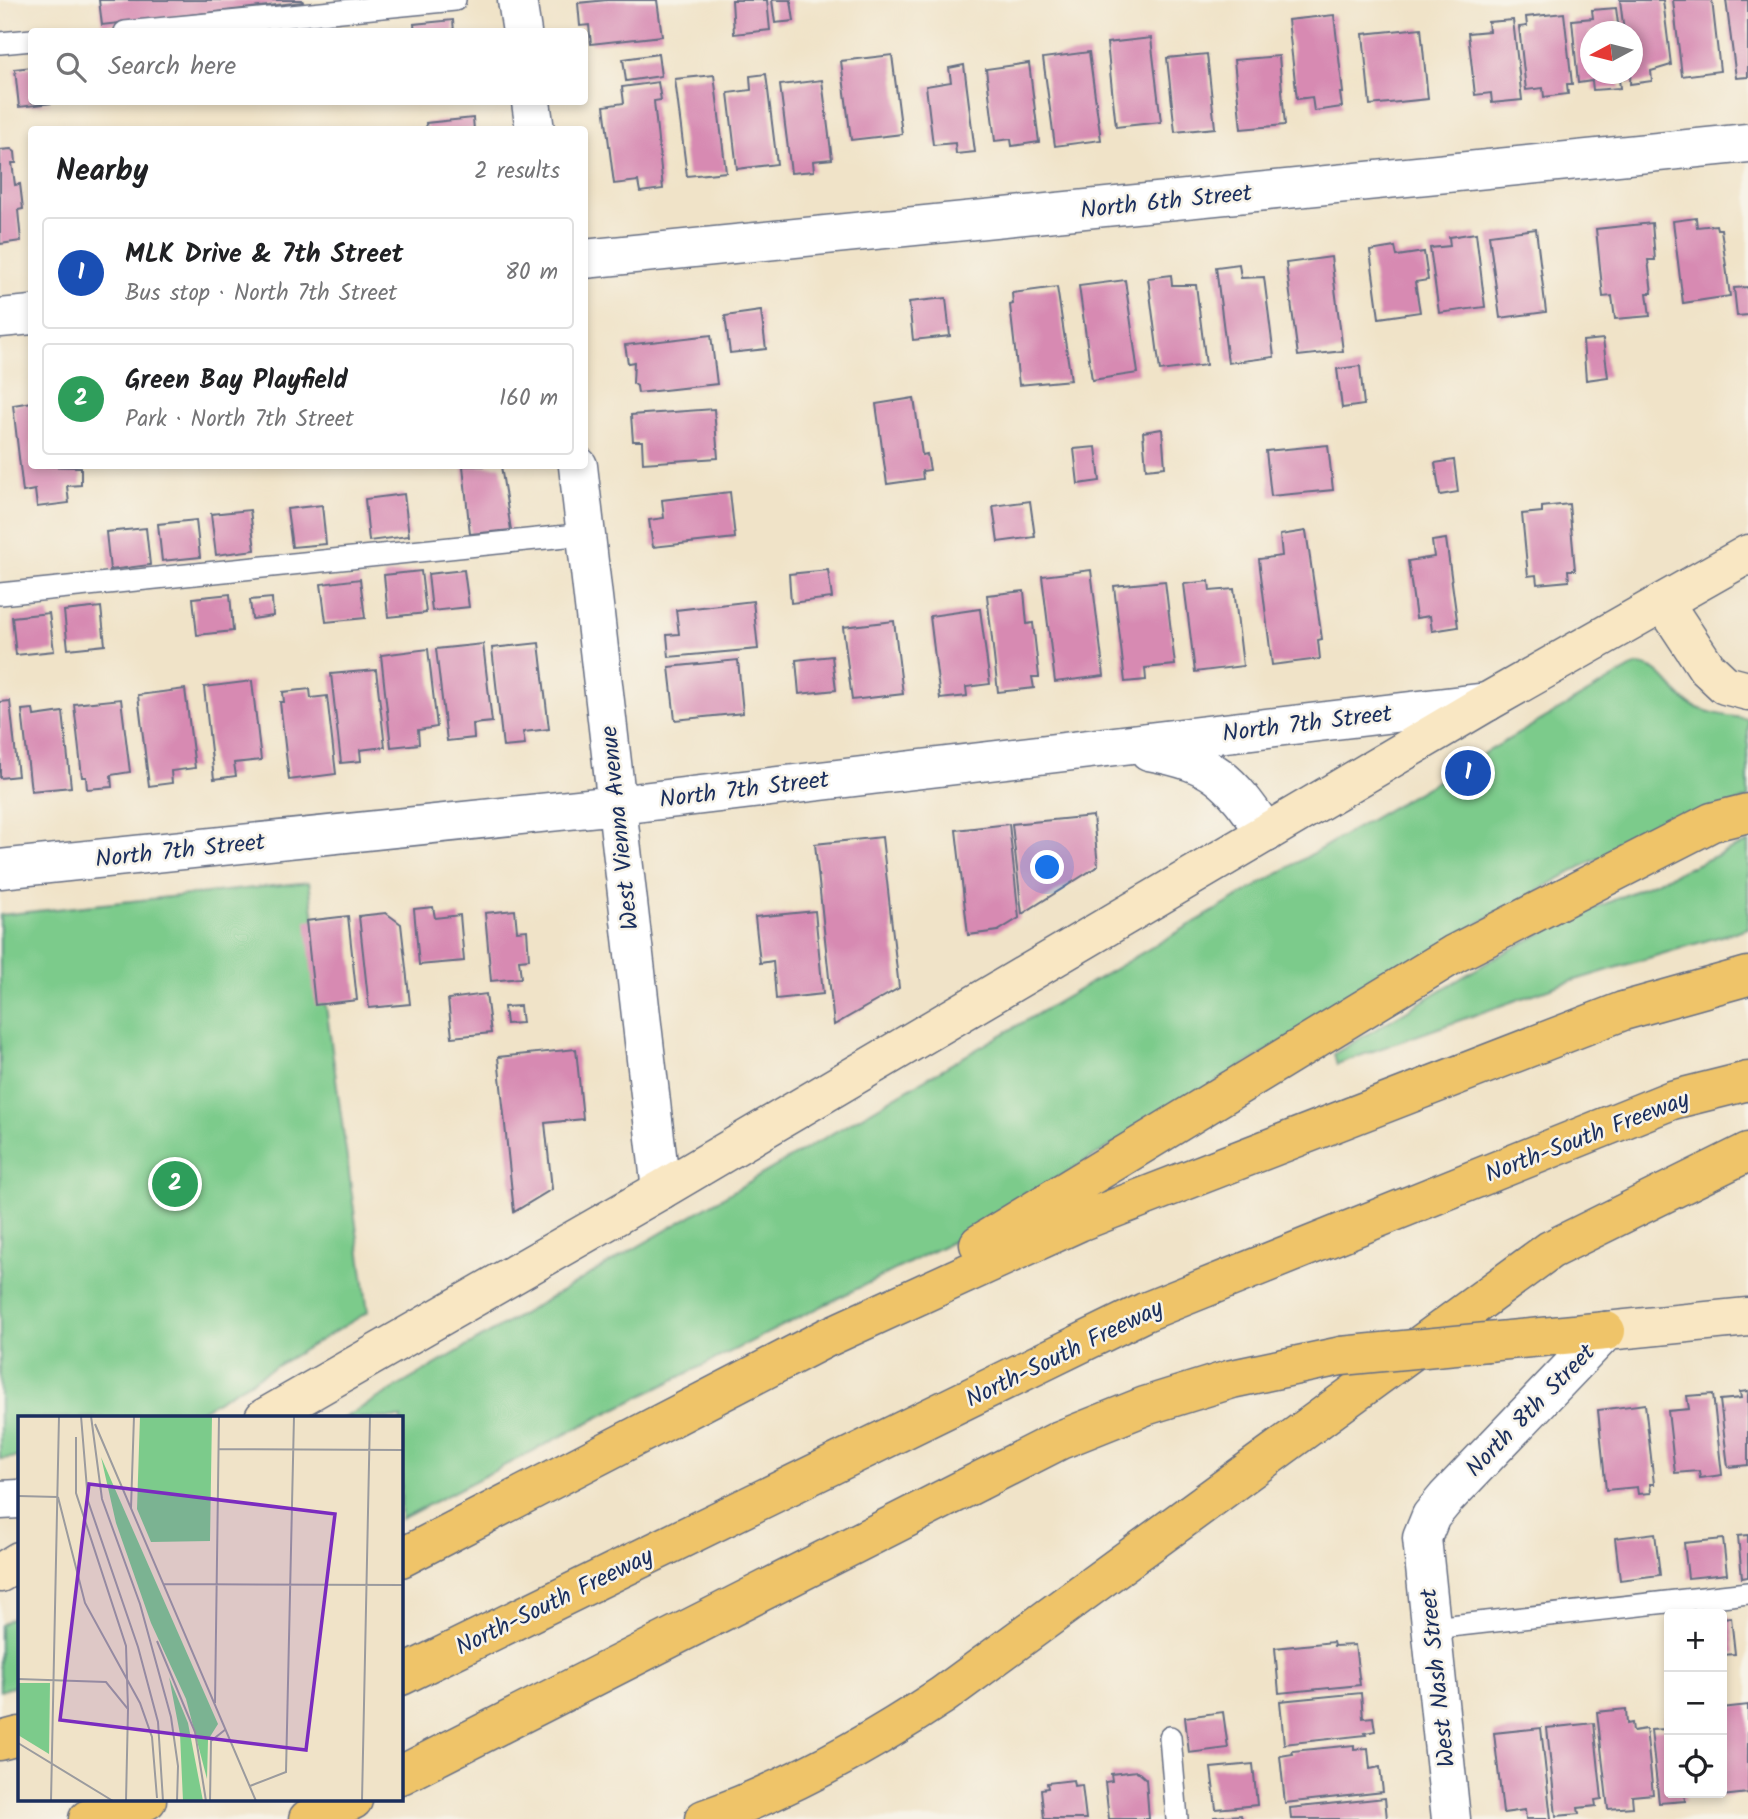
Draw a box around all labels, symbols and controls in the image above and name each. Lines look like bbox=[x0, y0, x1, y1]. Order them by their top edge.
north arrow bbox=[1580, 21, 1643, 84]
search box bbox=[28, 28, 588, 105]
text: Search here bbox=[108, 46, 236, 88]
icon: search bbox=[52, 48, 90, 86]
text: Nearby bbox=[56, 148, 148, 196]
text: 2 results bbox=[474, 154, 560, 190]
street label: North 6th Street bbox=[1078, 174, 1255, 231]
text: MLK Drive & 7th Street bbox=[125, 234, 403, 276]
text: 1 bbox=[78, 255, 84, 291]
text: 80 m bbox=[505, 255, 558, 291]
text: Bus stop · North 7th Street bbox=[125, 276, 397, 312]
text: Green Bay Playfield bbox=[125, 360, 348, 402]
text: 2 bbox=[74, 381, 88, 417]
text: 160 m bbox=[499, 381, 558, 417]
text: Park · North 7th Street bbox=[125, 402, 354, 438]
street label: North 7th Street bbox=[1220, 695, 1395, 754]
street label: West Vienna Avenue bbox=[590, 724, 651, 932]
pin: 1 bbox=[1445, 747, 1491, 799]
street label: North 7th Street bbox=[657, 761, 832, 820]
street label: North 7th Street bbox=[93, 823, 268, 880]
your location bbox=[1030, 850, 1064, 884]
street label: North-South Freeway bbox=[1480, 1080, 1696, 1194]
pin: 2 bbox=[152, 1158, 198, 1210]
street label: North-South Freeway bbox=[959, 1289, 1171, 1419]
street label: North 8th Street bbox=[1457, 1334, 1606, 1487]
inset map bbox=[18, 1416, 402, 1801]
street label: North-South Freeway bbox=[449, 1537, 661, 1667]
street label: West Nash Street bbox=[1410, 1586, 1467, 1769]
map controls bbox=[1664, 1609, 1727, 1798]
button: + bbox=[1664, 1609, 1727, 1672]
button: − bbox=[1664, 1672, 1727, 1735]
button: locate bbox=[1664, 1735, 1727, 1798]

